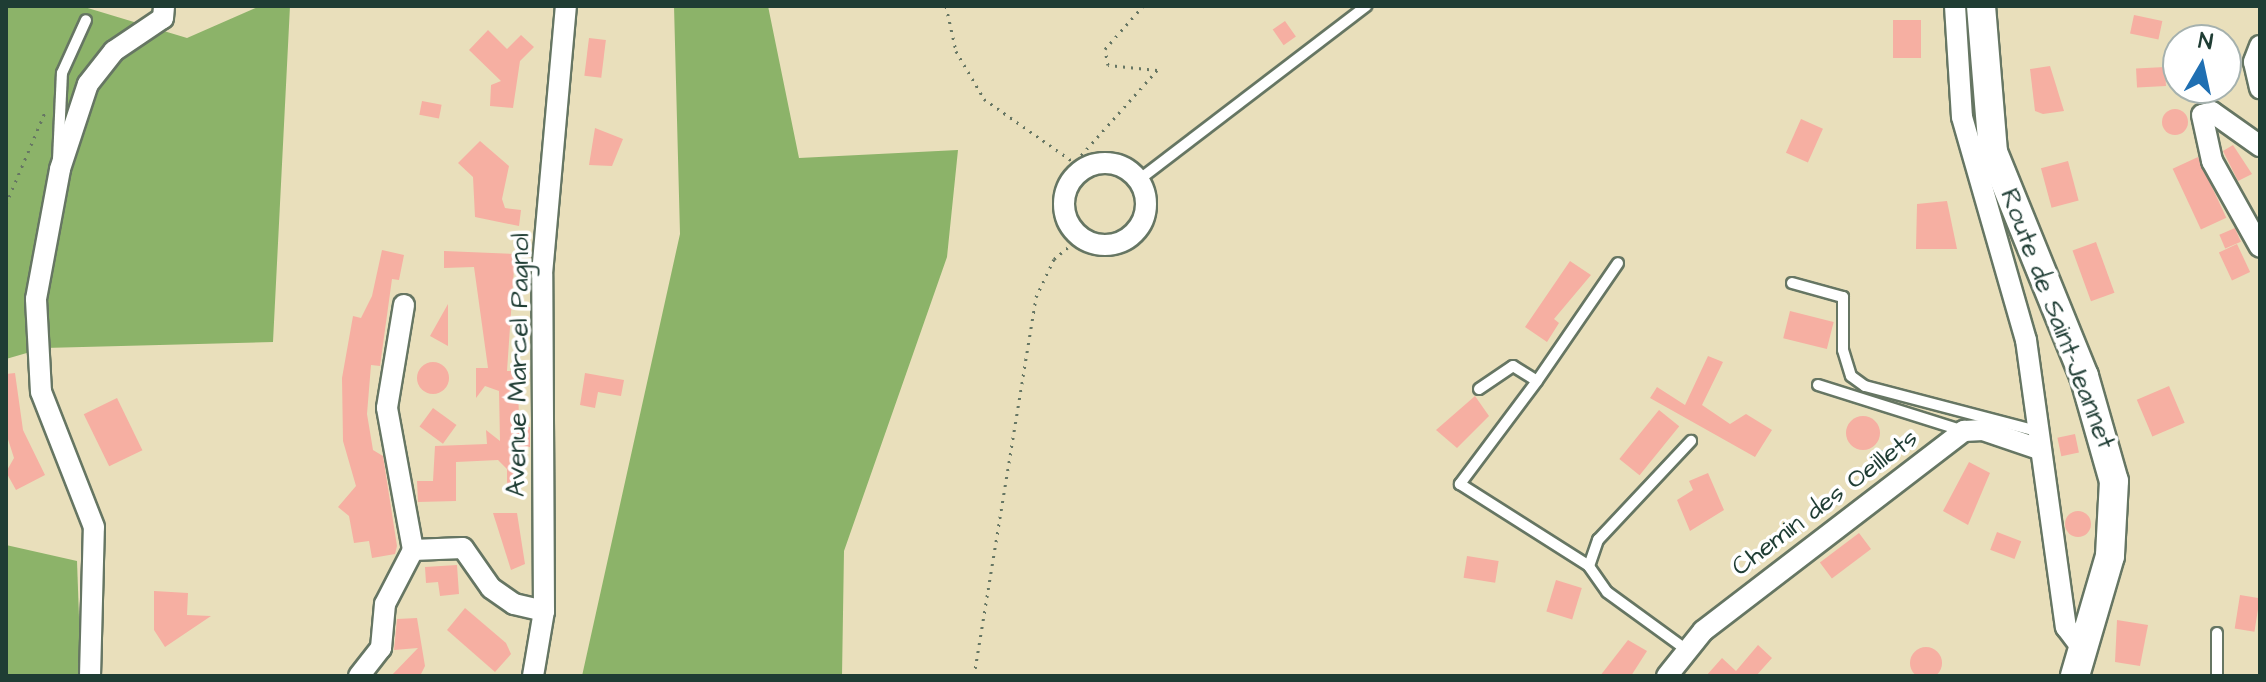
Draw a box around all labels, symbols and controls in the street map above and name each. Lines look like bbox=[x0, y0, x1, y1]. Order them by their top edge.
north arrow bbox=[2162, 24, 2242, 104]
text: N bbox=[2196, 25, 2215, 58]
street label: Route de Saint-Jeannet bbox=[1993, 184, 2121, 454]
street label: Avenue Marcel Pagnol bbox=[501, 233, 537, 497]
street label: Chemin des Oeillets bbox=[1726, 423, 1924, 583]

